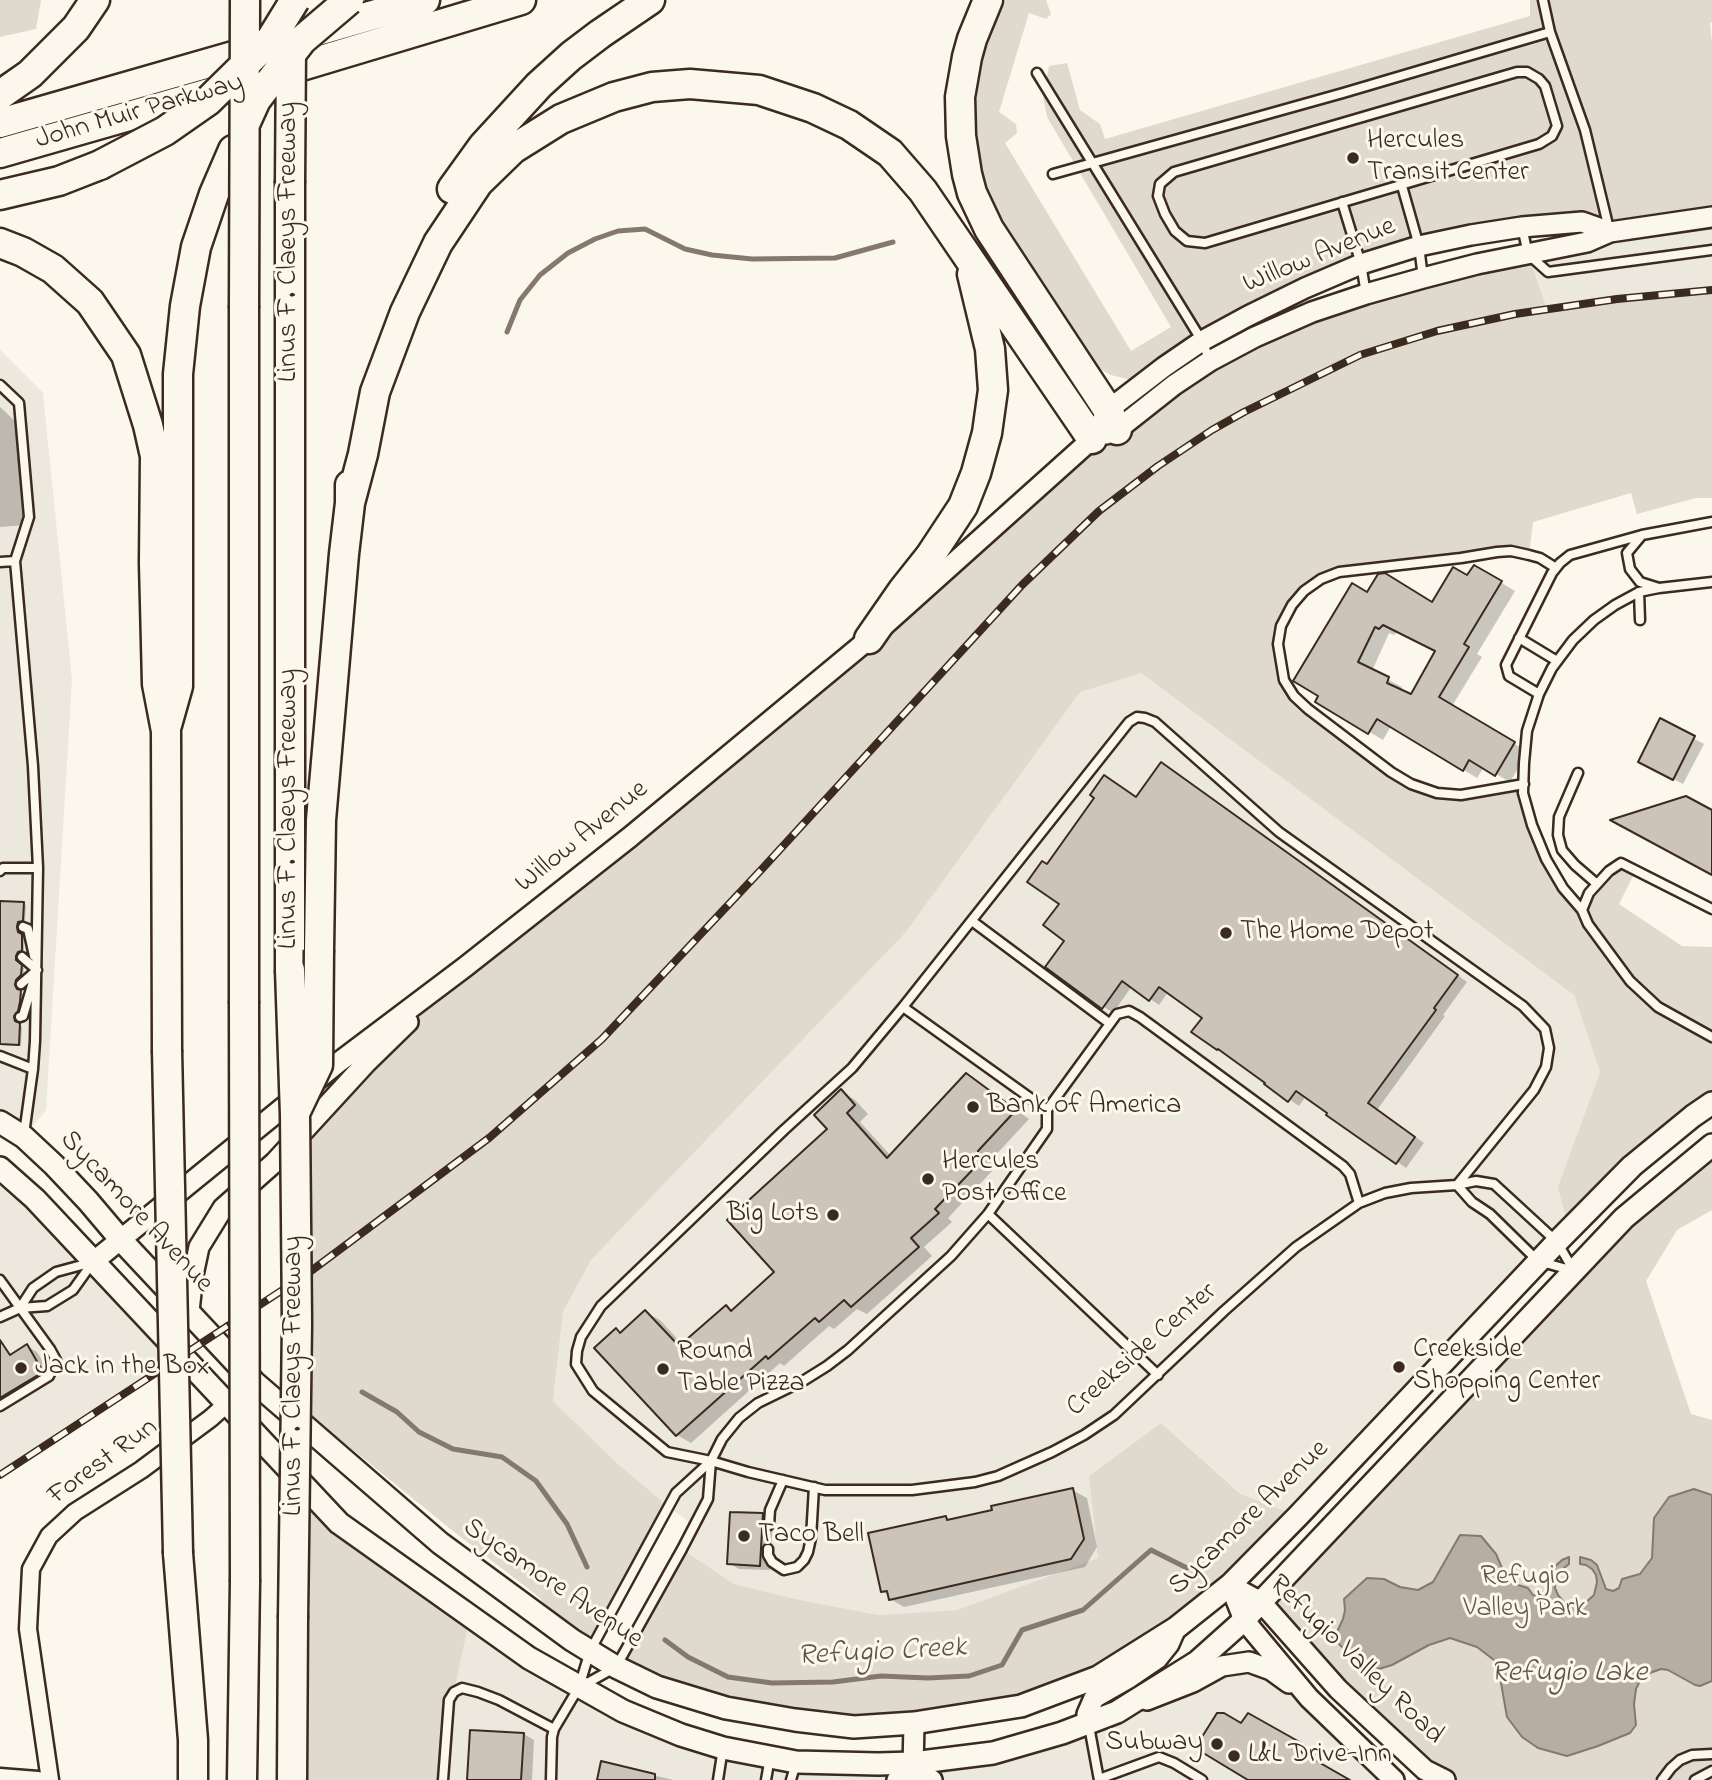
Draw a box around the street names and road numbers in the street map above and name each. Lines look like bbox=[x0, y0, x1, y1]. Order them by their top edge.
street label: John Muir Parkway bbox=[32, 67, 248, 159]
street label: Linus F. Claeys Freeway bbox=[273, 102, 307, 382]
street label: Willow Avenue bbox=[1239, 211, 1401, 303]
street label: Linus F. Claeys Freeway bbox=[273, 669, 307, 949]
street label: Willow Avenue bbox=[510, 774, 656, 902]
street label: Sycamore Avenue bbox=[51, 1125, 219, 1301]
street label: Linus F. Claeys Freeway bbox=[278, 1236, 312, 1516]
street label: Creekside Center bbox=[1061, 1277, 1225, 1425]
street label: Forest Run bbox=[43, 1412, 165, 1514]
street label: Sycamore Avenue bbox=[1163, 1434, 1337, 1604]
street label: Sycamore Avenue bbox=[455, 1512, 649, 1658]
street label: Refugio Valley Road bbox=[1261, 1569, 1449, 1753]

